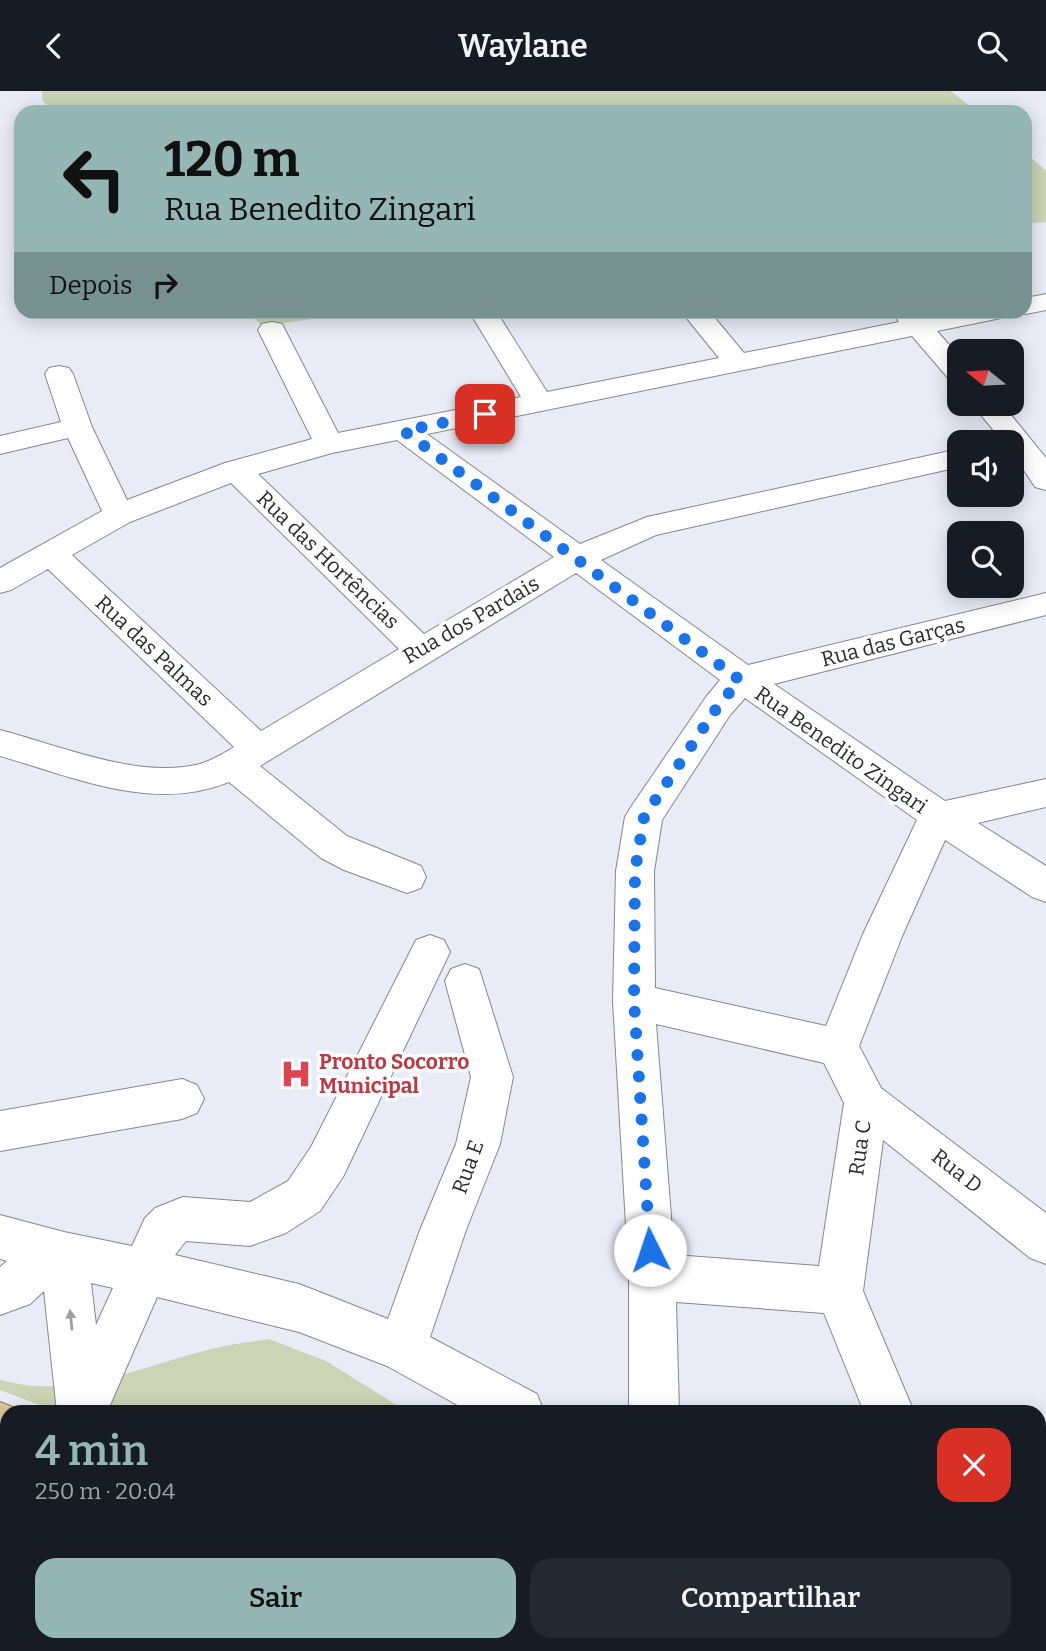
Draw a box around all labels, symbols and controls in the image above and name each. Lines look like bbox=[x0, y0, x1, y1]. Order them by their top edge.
icon: back bbox=[35, 27, 73, 65]
text: Waylane bbox=[458, 27, 588, 65]
icon: search bbox=[973, 27, 1011, 65]
text: 120 m bbox=[164, 130, 299, 189]
icon: left bbox=[49, 133, 140, 224]
text: Rua Benedito Zingari bbox=[164, 190, 476, 228]
icon: right bbox=[146, 266, 184, 304]
text: Depois bbox=[49, 270, 132, 301]
north arrow bbox=[947, 339, 1024, 417]
map controls bbox=[947, 339, 1024, 598]
pin bbox=[455, 384, 515, 444]
icon: arrive bbox=[466, 395, 504, 433]
button: sound bbox=[947, 430, 1024, 507]
street label: Rua das Hortências bbox=[251, 485, 405, 635]
button: search bbox=[947, 521, 1024, 598]
street label: Rua dos Pardais bbox=[398, 570, 544, 670]
street label: Rua das Palmas bbox=[90, 590, 218, 712]
street label: Rua das Garças bbox=[818, 612, 968, 672]
street label: Rua Benedito Zingari bbox=[750, 681, 932, 819]
place label: Pronto Socorro Municipal bbox=[319, 1049, 469, 1099]
hospital icon: Pronto Socorro Municipal bbox=[279, 1057, 313, 1091]
street label: Rua C bbox=[843, 1119, 877, 1177]
street label: Rua E bbox=[446, 1137, 490, 1197]
street label: Rua D bbox=[926, 1143, 988, 1199]
position arrow bbox=[613, 1213, 687, 1287]
one-way arrow bbox=[66, 1309, 77, 1331]
text: 4 min bbox=[35, 1426, 148, 1476]
button: close bbox=[937, 1428, 1011, 1502]
text: 250 m · 20:04 bbox=[35, 1477, 175, 1505]
button: Sair bbox=[35, 1558, 516, 1638]
button: Compartilhar bbox=[530, 1558, 1011, 1638]

